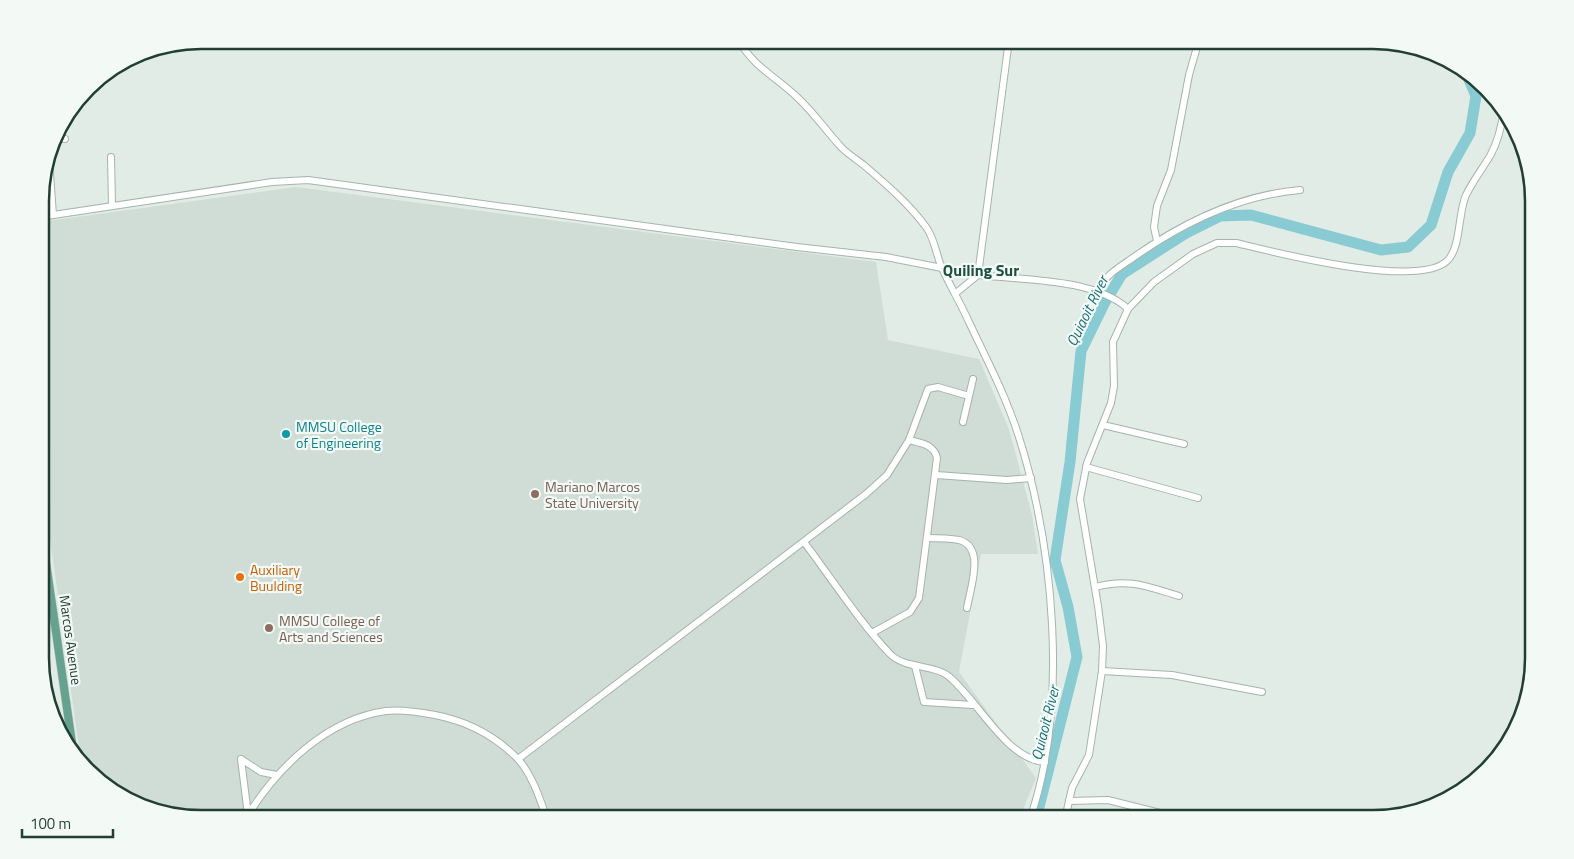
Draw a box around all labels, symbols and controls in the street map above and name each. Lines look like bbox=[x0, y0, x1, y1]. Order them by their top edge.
district label: Quiling Sur bbox=[943, 258, 1019, 282]
water label: Quiaoit River bbox=[1060, 270, 1115, 350]
place label: MMSU College of Engineering bbox=[296, 416, 382, 453]
marker: MMSU College of Engineering bbox=[280, 428, 292, 440]
place label: Mariano Marcos State University bbox=[545, 476, 640, 513]
marker: Mariano Marcos State University bbox=[529, 488, 541, 500]
place label: Auxiliary Buulding bbox=[250, 559, 302, 596]
marker: Auxiliary Buulding bbox=[234, 571, 246, 583]
street label: Marcos Avenue bbox=[54, 594, 88, 686]
place label: MMSU College of Arts and Sciences bbox=[279, 610, 383, 647]
marker: MMSU College of Arts and Sciences bbox=[263, 622, 275, 634]
water label: Quiaoit River bbox=[1025, 681, 1066, 763]
scale bar bbox=[22, 806, 114, 838]
text: 100 m bbox=[30, 812, 71, 835]

